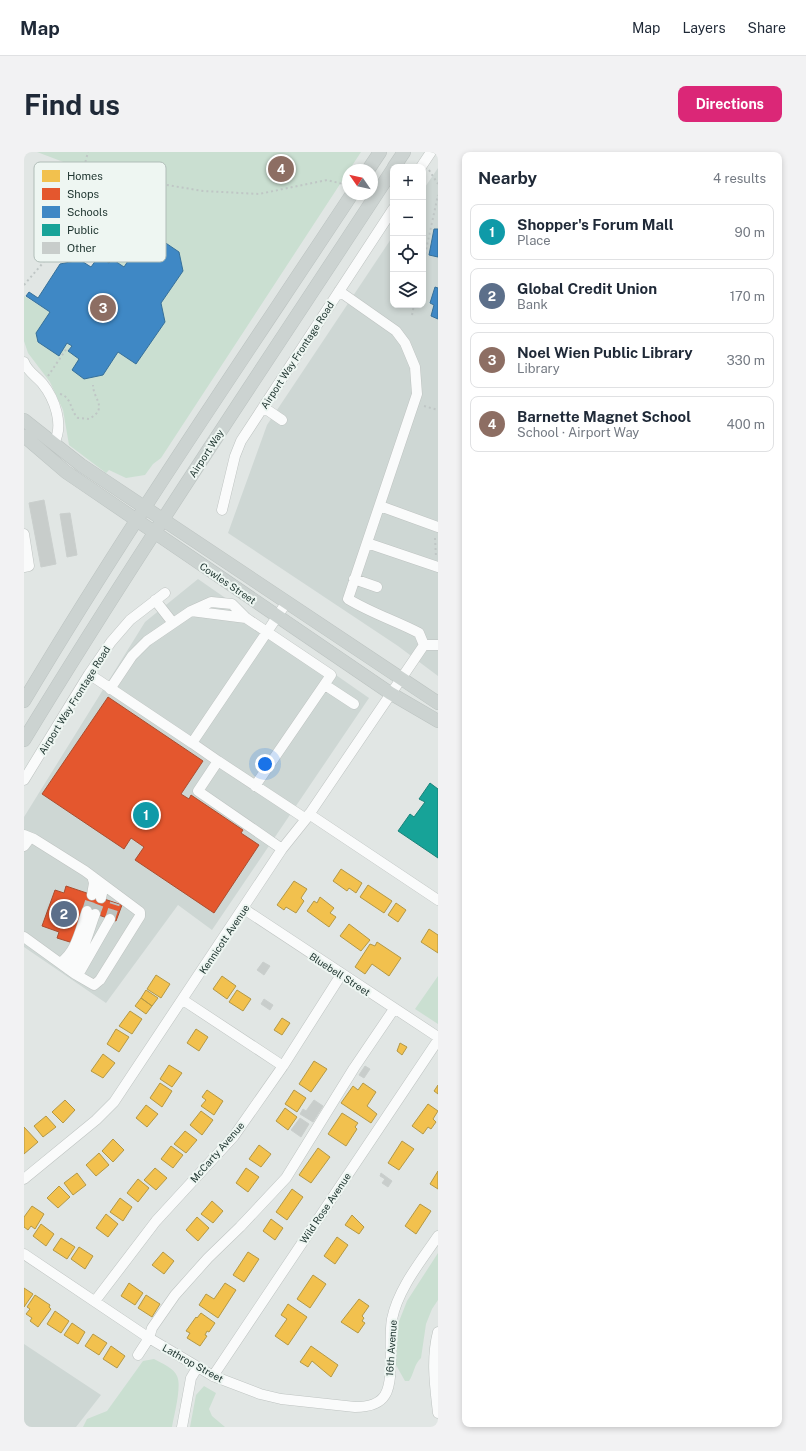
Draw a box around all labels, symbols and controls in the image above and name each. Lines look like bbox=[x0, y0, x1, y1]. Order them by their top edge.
text: Map bbox=[20, 17, 60, 39]
text: Map bbox=[632, 20, 660, 36]
text: Layers bbox=[682, 20, 726, 36]
text: Share bbox=[748, 20, 786, 36]
button: Directions bbox=[678, 86, 782, 122]
text: Find us bbox=[24, 88, 120, 121]
pin: 4 bbox=[268, 154, 294, 184]
legend bbox=[34, 162, 166, 262]
north arrow bbox=[342, 164, 378, 200]
map controls bbox=[390, 164, 426, 308]
button: + bbox=[390, 164, 426, 200]
text: Nearby bbox=[478, 168, 537, 188]
text: Homes bbox=[67, 170, 103, 182]
text: 4 results bbox=[713, 171, 766, 186]
text: Shops bbox=[67, 188, 99, 200]
button: − bbox=[390, 200, 426, 236]
text: Schools bbox=[67, 206, 108, 218]
text: Shopper's Forum Mall bbox=[517, 216, 674, 233]
text: Public bbox=[67, 224, 99, 236]
text: 1 bbox=[489, 225, 495, 240]
text: 90 m bbox=[735, 225, 765, 240]
text: Place bbox=[517, 233, 551, 248]
button: locate bbox=[390, 236, 426, 272]
text: Other bbox=[67, 242, 96, 254]
button: layers bbox=[390, 272, 426, 308]
text: Global Credit Union bbox=[517, 280, 657, 297]
text: 2 bbox=[488, 289, 496, 304]
text: 170 m bbox=[730, 289, 765, 304]
pin: 3 bbox=[90, 293, 116, 323]
text: Bank bbox=[517, 297, 548, 312]
street label: Airport Way Frontage Road bbox=[258, 299, 336, 411]
text: Noel Wien Public Library bbox=[517, 344, 693, 361]
text: 3 bbox=[488, 353, 496, 368]
text: 330 m bbox=[726, 353, 765, 368]
text: Library bbox=[517, 361, 560, 376]
text: Barnette Magnet School bbox=[517, 408, 691, 425]
text: 4 bbox=[488, 417, 496, 432]
text: 400 m bbox=[727, 417, 765, 432]
text: School · Airport Way bbox=[517, 425, 639, 440]
street label: Airport Way bbox=[186, 426, 226, 479]
street label: Cowles Street bbox=[198, 560, 259, 606]
street label: Airport Way Frontage Road bbox=[36, 644, 112, 756]
your location bbox=[255, 754, 275, 774]
pin: 1 bbox=[133, 800, 159, 830]
pin: 2 bbox=[51, 899, 77, 929]
street label: Kennicott Avenue bbox=[196, 902, 252, 976]
street label: Bluebell Street bbox=[307, 950, 373, 998]
street label: McCarty Avenue bbox=[187, 1119, 247, 1185]
street label: Wild Rose Avenue bbox=[297, 1170, 353, 1246]
street label: 16th Avenue bbox=[383, 1319, 399, 1377]
street label: Lathrop Street bbox=[161, 1341, 226, 1385]

